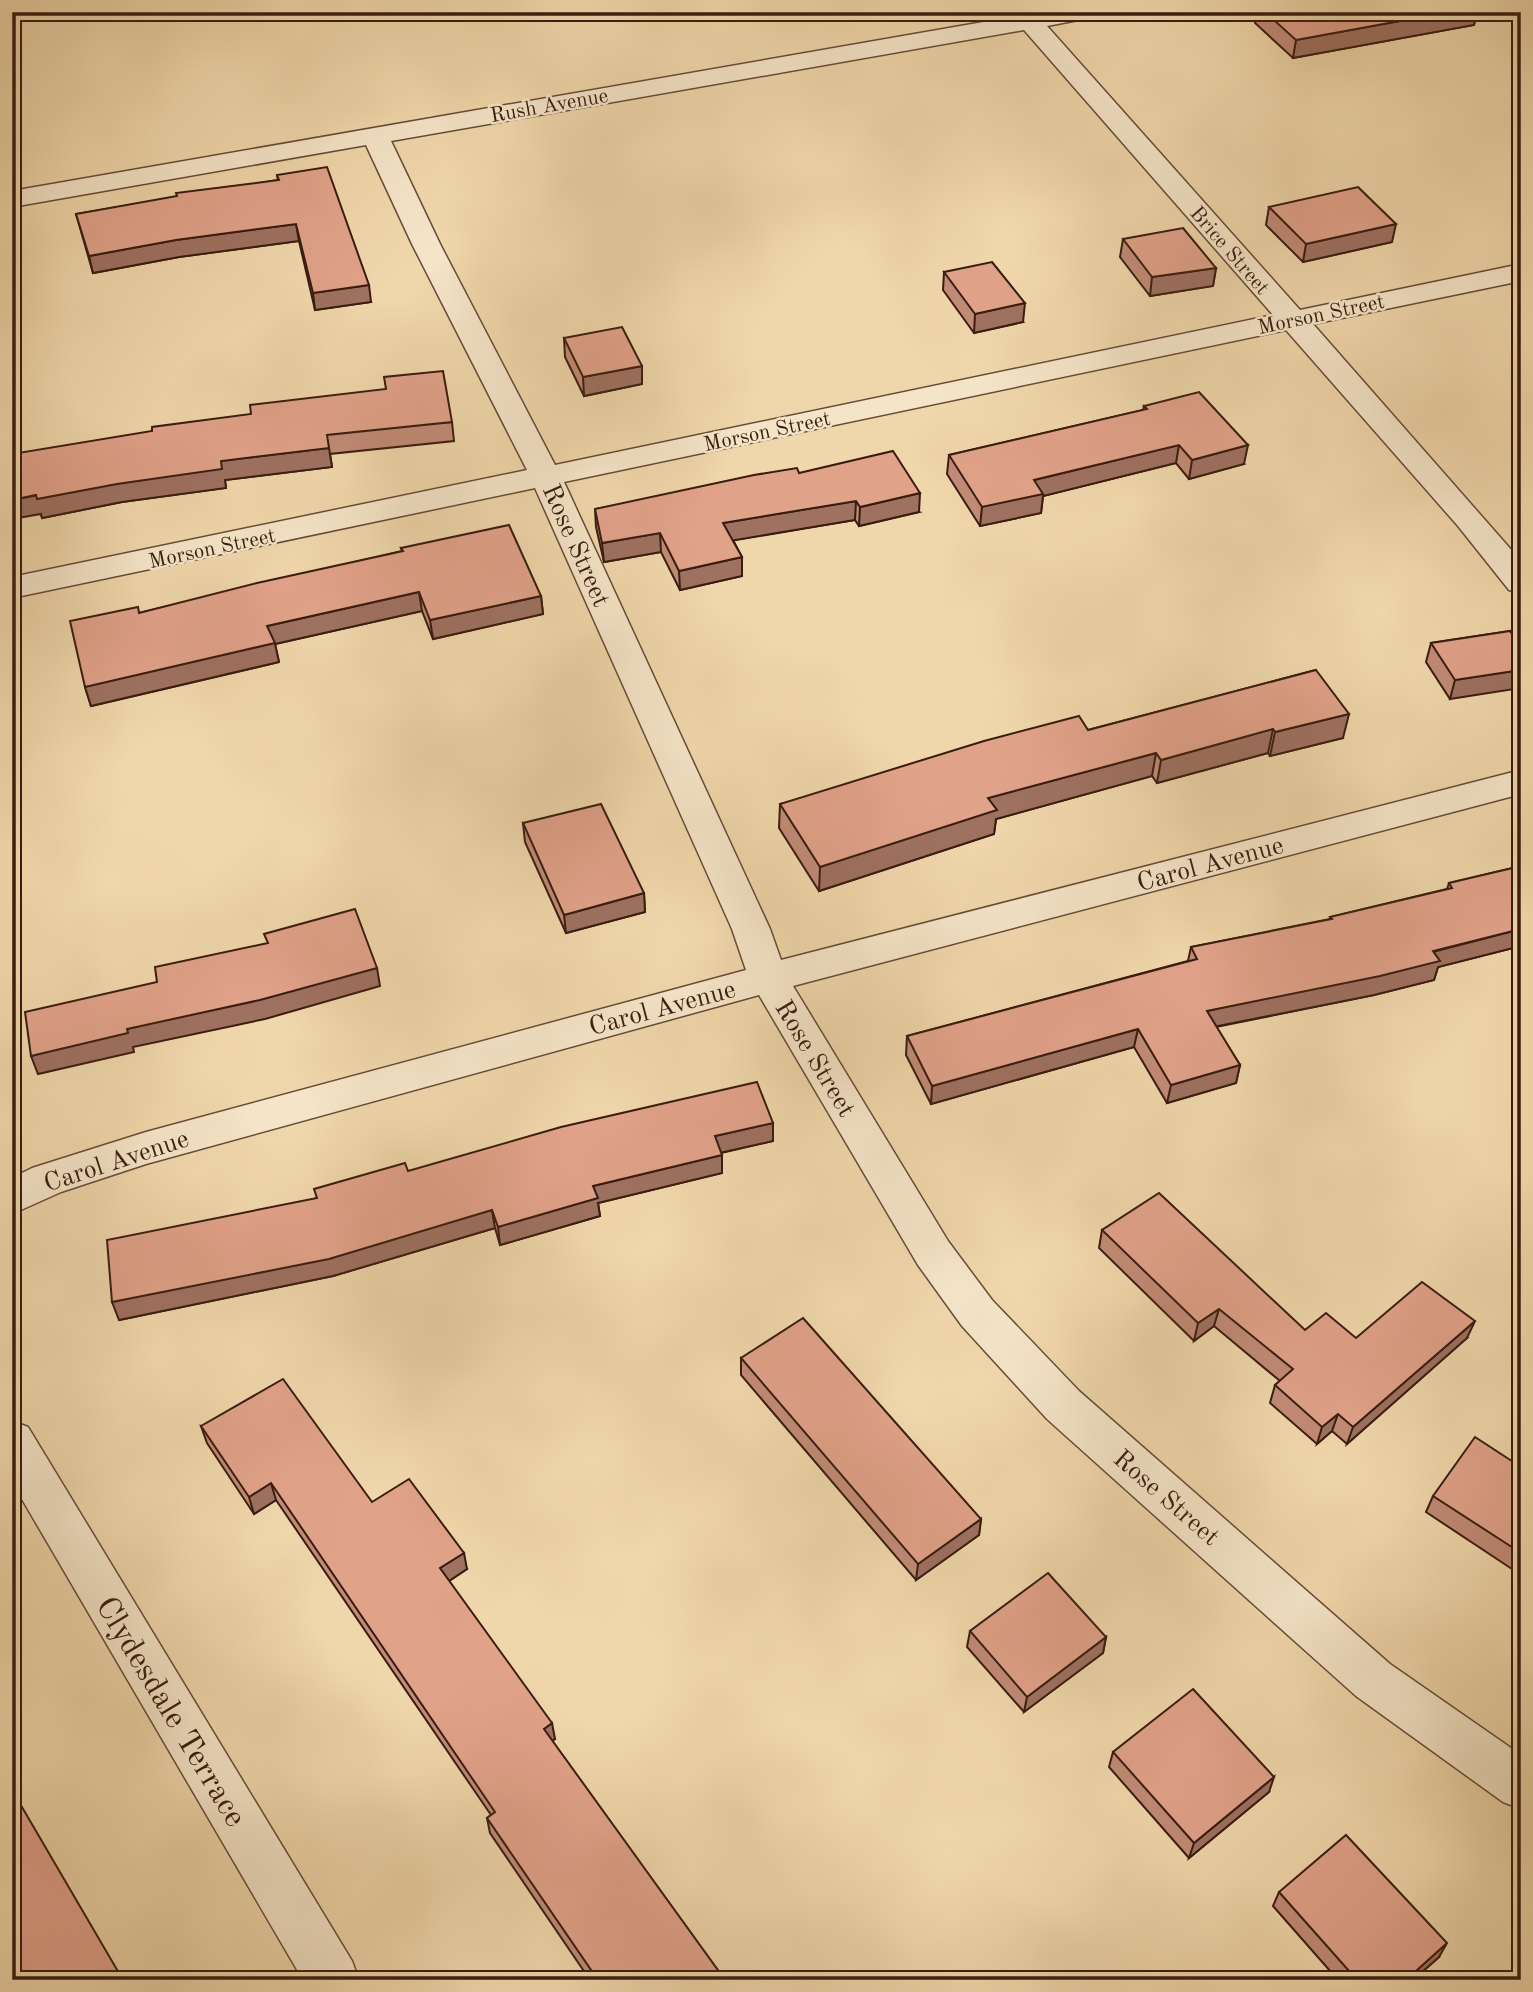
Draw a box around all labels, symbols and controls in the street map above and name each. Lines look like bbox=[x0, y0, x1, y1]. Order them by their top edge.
street label: Rush Avenue bbox=[489, 86, 610, 127]
street label: Brice Street bbox=[1185, 203, 1273, 299]
street label: Morson Street bbox=[1256, 292, 1387, 339]
street label: Morson Street bbox=[702, 409, 833, 456]
street label: Rose Street bbox=[537, 481, 614, 611]
street label: Morson Street bbox=[147, 526, 278, 573]
street label: Carol Avenue bbox=[1134, 833, 1287, 897]
street label: Carol Avenue bbox=[586, 977, 739, 1041]
street label: Rose Street bbox=[769, 996, 859, 1122]
street label: Carol Avenue bbox=[41, 1126, 192, 1198]
street label: Rose Street bbox=[1108, 1446, 1224, 1551]
street label: Clydesdale Terrace bbox=[88, 1592, 251, 1833]

